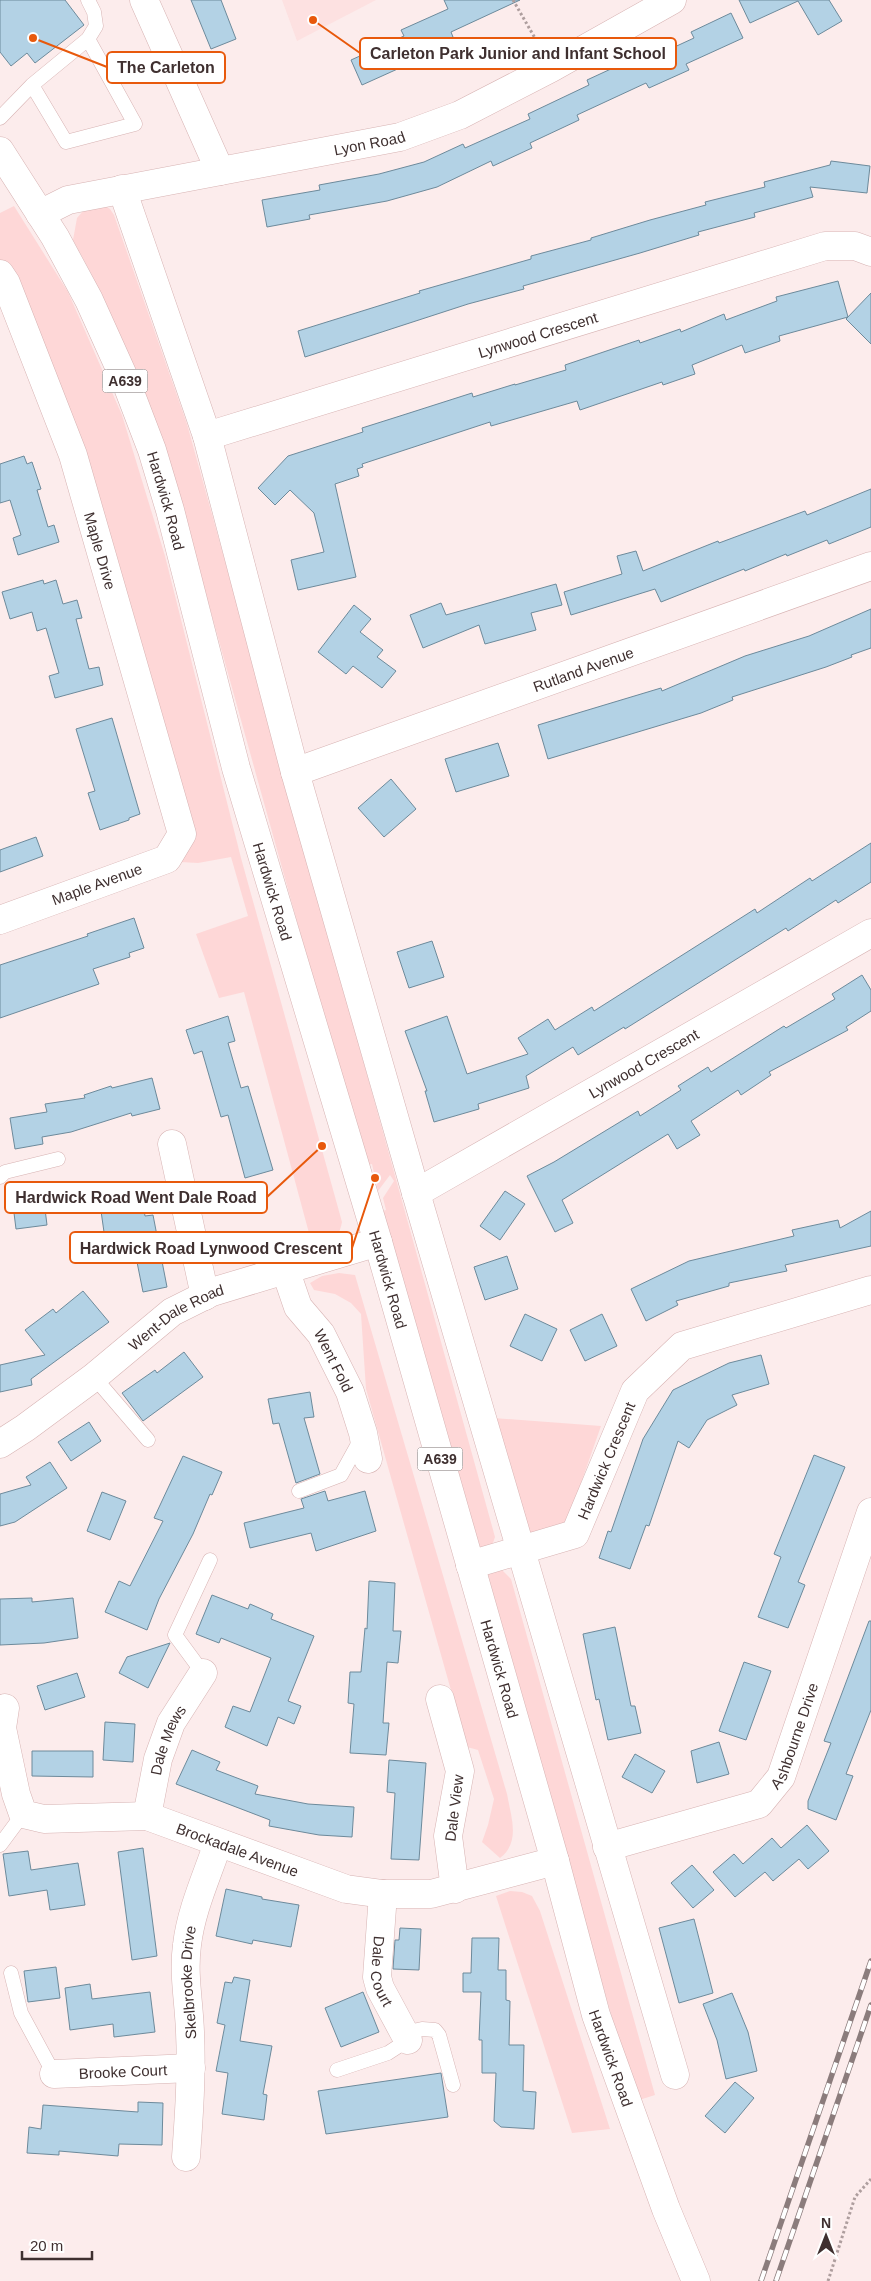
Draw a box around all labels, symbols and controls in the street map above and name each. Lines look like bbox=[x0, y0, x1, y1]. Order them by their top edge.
callout: Carleton Park Junior and Infant School bbox=[360, 38, 676, 69]
text: Carleton Park Junior and Infant School bbox=[370, 45, 666, 62]
callout: The Carleton bbox=[107, 52, 225, 83]
text: The Carleton bbox=[117, 59, 215, 76]
street label: Lyon Road bbox=[332, 127, 407, 158]
street label: Lynwood Crescent bbox=[476, 308, 600, 361]
road number: A639 bbox=[102, 370, 148, 392]
street label: Hardwick Road bbox=[144, 449, 188, 552]
street label: Maple Drive bbox=[81, 510, 120, 592]
street label: Rutland Avenue bbox=[531, 643, 636, 695]
street label: Hardwick Road bbox=[250, 840, 296, 942]
street label: Maple Avenue bbox=[50, 860, 144, 908]
street label: Lynwood Crescent bbox=[586, 1025, 702, 1101]
callout: Hardwick Road Went Dale Road bbox=[5, 1182, 267, 1213]
text: Hardwick Road Went Dale Road bbox=[15, 1189, 257, 1206]
street label: Hardwick Road bbox=[366, 1228, 411, 1331]
callout: Hardwick Road Lynwood Crescent bbox=[70, 1232, 352, 1263]
text: Hardwick Road Lynwood Crescent bbox=[80, 1240, 343, 1257]
street label: Went-Dale Road bbox=[125, 1281, 226, 1353]
street label: Went Fold bbox=[311, 1326, 357, 1395]
street label: Hardwick Crescent bbox=[574, 1399, 638, 1522]
road number: A639 bbox=[418, 1448, 462, 1470]
street label: Hardwick Road bbox=[478, 1617, 522, 1720]
street label: Ashbourne Drive bbox=[766, 1680, 821, 1792]
street label: Dale Mews bbox=[147, 1702, 189, 1776]
street label: Dale View bbox=[441, 1773, 467, 1842]
street label: Brockadale Avenue bbox=[174, 1819, 301, 1879]
street label: Skelbrooke Drive bbox=[177, 1924, 199, 2040]
street label: Dale Court bbox=[368, 1935, 397, 2010]
street label: Hardwick Road bbox=[586, 2007, 637, 2109]
street label: Brooke Court bbox=[78, 2061, 168, 2081]
north arrow bbox=[801, 2211, 851, 2261]
text: N bbox=[821, 2215, 831, 2231]
scale bar bbox=[22, 2228, 92, 2260]
text: 20 m bbox=[30, 2237, 63, 2254]

